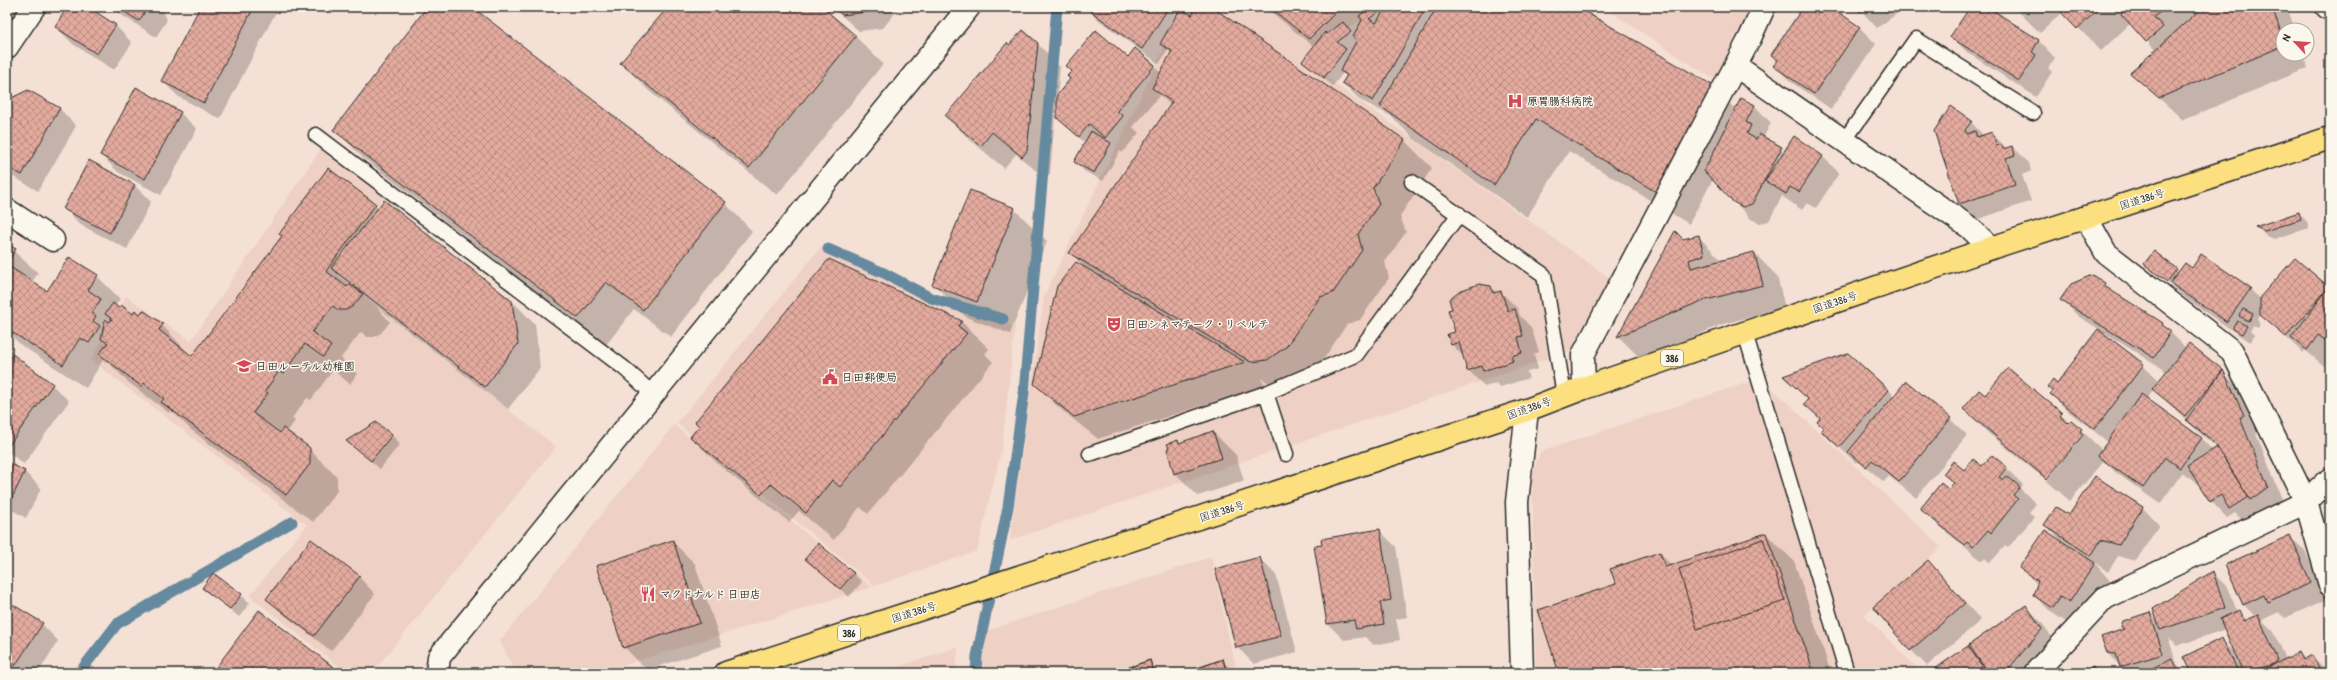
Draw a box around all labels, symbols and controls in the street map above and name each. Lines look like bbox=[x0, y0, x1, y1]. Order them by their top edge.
north arrow bbox=[2275, 22, 2315, 62]
text: N bbox=[2278, 32, 2294, 43]
hospital icon: 原胃腸科病院 bbox=[1506, 92, 1524, 110]
place label: 原胃腸科病院 bbox=[1527, 94, 1593, 108]
street label: 国道386号 bbox=[2117, 185, 2167, 213]
street label: 国道386号 bbox=[1810, 288, 1860, 316]
theatre icon: 日田シネマテーク・リベルテ bbox=[1105, 315, 1123, 333]
place label: 日田シネマテーク・リベルテ bbox=[1126, 317, 1269, 331]
road number: 386 bbox=[1661, 350, 1683, 366]
school or university icon: 日田ルーテル幼稚園 bbox=[235, 357, 253, 375]
place label: 日田ルーテル幼稚園 bbox=[256, 359, 355, 373]
public building icon: 日田郵便局 bbox=[821, 368, 839, 386]
place label: 日田郵便局 bbox=[842, 370, 897, 384]
street label: 国道386号 bbox=[1504, 393, 1554, 423]
street label: 国道386号 bbox=[1197, 497, 1247, 525]
restaurant icon: マクドナルド 日田店 bbox=[639, 585, 657, 603]
place label: マクドナルド 日田店 bbox=[660, 587, 761, 601]
street label: 国道386号 bbox=[889, 598, 939, 626]
road number: 386 bbox=[838, 625, 860, 641]

